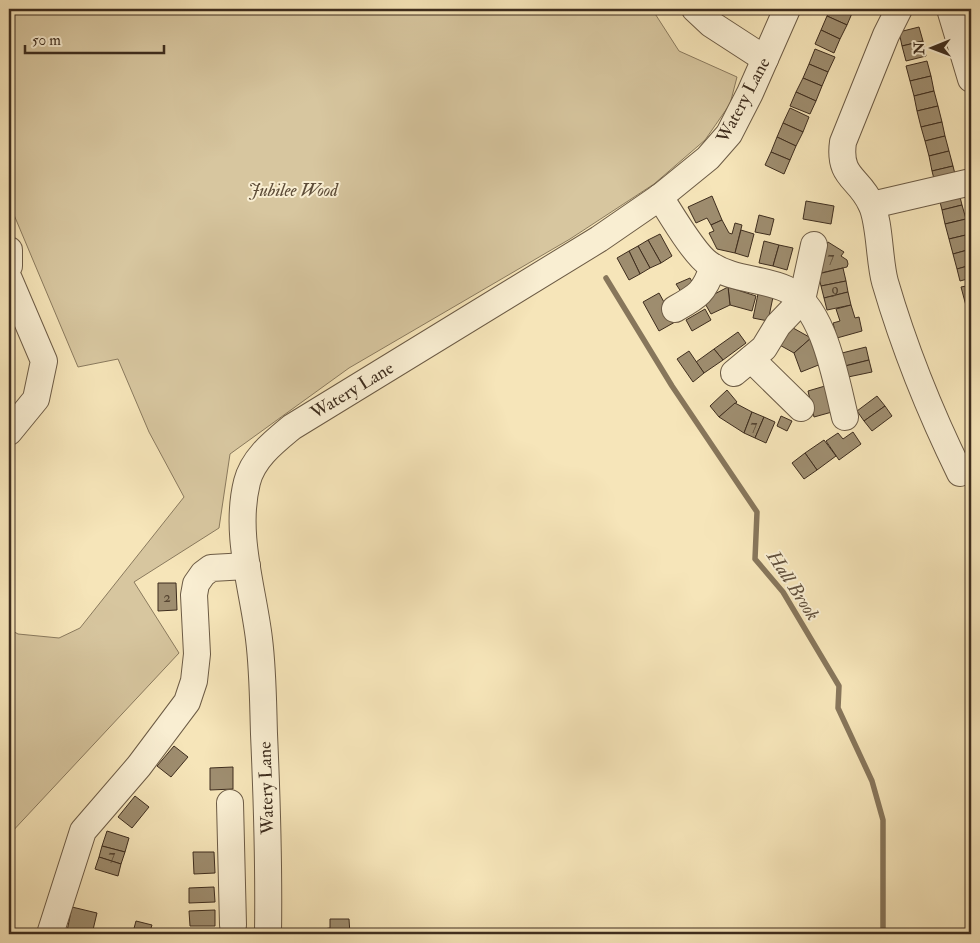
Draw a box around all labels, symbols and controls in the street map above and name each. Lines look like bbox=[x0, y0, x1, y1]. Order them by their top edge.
scale bar bbox=[25, 22, 164, 54]
north arrow bbox=[908, 22, 958, 72]
text: 50 m bbox=[32, 31, 61, 50]
text: N bbox=[911, 41, 928, 56]
street label: Watery Lane bbox=[711, 53, 776, 148]
park label: Jubilee Wood bbox=[248, 179, 339, 202]
house number: 7 bbox=[828, 248, 835, 267]
house number: 9 bbox=[830, 280, 839, 299]
street label: Watery Lane bbox=[306, 356, 399, 425]
house number: 7 bbox=[751, 416, 758, 435]
water label: Hall Brook bbox=[761, 545, 825, 625]
house number: 2 bbox=[163, 588, 171, 607]
street label: Watery Lane bbox=[253, 741, 280, 836]
house number: 7 bbox=[109, 846, 116, 865]

